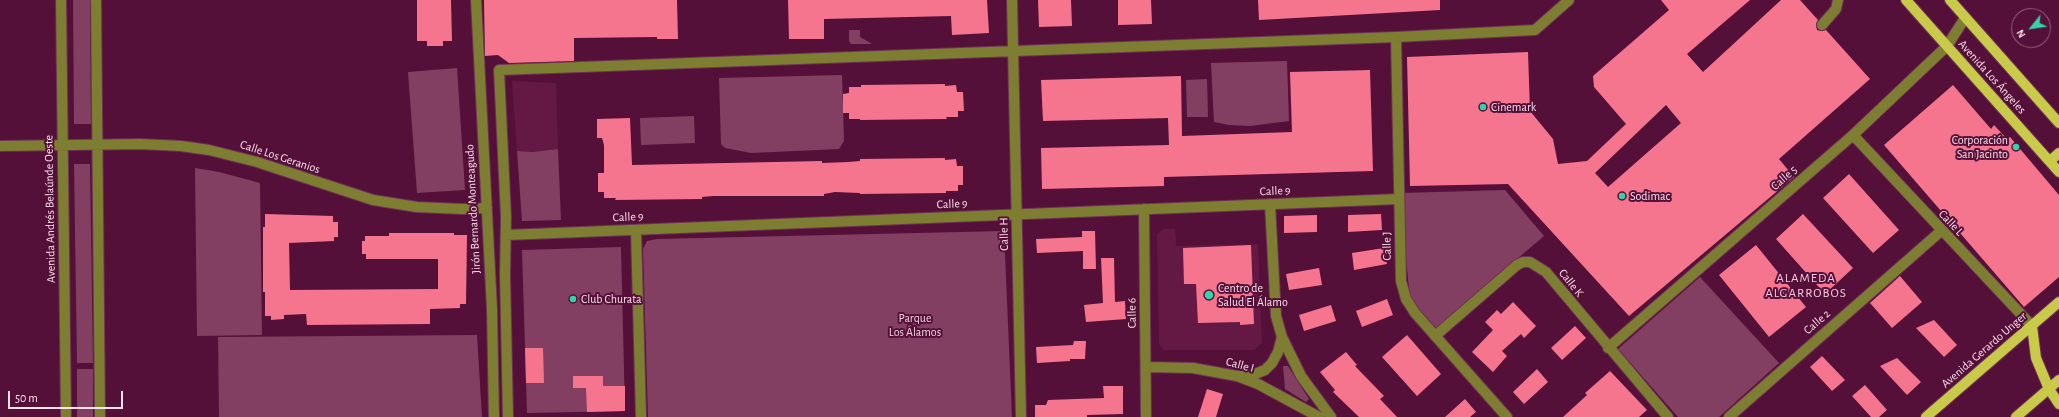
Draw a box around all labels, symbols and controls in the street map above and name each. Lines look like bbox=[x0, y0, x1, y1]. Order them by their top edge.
north arrow bbox=[2011, 8, 2051, 48]
text: N bbox=[2014, 28, 2028, 40]
street label: Avenida Los Ángeles bbox=[1955, 37, 2029, 117]
place label: Cinemark bbox=[1491, 100, 1536, 114]
marker: Cinemark bbox=[1478, 102, 1488, 112]
place label: Corporación San Jacinto bbox=[1952, 133, 2008, 161]
street label: Avenida Andrés Belaúnde Oeste bbox=[42, 135, 58, 283]
street label: Calle Los Geranios bbox=[238, 137, 322, 177]
marker: Corporación San Jacinto bbox=[2011, 142, 2021, 152]
street label: Jirón Bernardo Monteagudo bbox=[462, 144, 484, 274]
street label: Calle 5 bbox=[1768, 163, 1800, 193]
street label: Calle 9 bbox=[1259, 183, 1291, 199]
place label: Sodimac bbox=[1630, 189, 1670, 203]
marker: Sodimac bbox=[1617, 191, 1627, 201]
street label: Calle 9 bbox=[936, 196, 968, 212]
street label: Calle L bbox=[1935, 207, 1967, 239]
street label: Calle 9 bbox=[612, 209, 644, 225]
street label: Calle H bbox=[997, 217, 1011, 251]
street label: Calle J bbox=[1380, 231, 1394, 261]
street label: Calle K bbox=[1555, 266, 1587, 300]
district label: ALAMEDA ALGARROBOS bbox=[1765, 270, 1847, 301]
place label: Centro de Salud El Álamo bbox=[1218, 281, 1288, 309]
marker: Centro de Salud El Álamo bbox=[1203, 289, 1215, 301]
place label: Club Churata bbox=[581, 292, 642, 306]
marker: Club Churata bbox=[568, 294, 578, 304]
street label: Calle 6 bbox=[1125, 297, 1139, 329]
street label: Calle 2 bbox=[1801, 307, 1833, 337]
street label: Avenida Gerardo Unger bbox=[1938, 309, 2030, 391]
park label: Parque Los Álamos bbox=[889, 311, 941, 339]
street label: Calle I bbox=[1224, 354, 1256, 376]
scale bar bbox=[10, 383, 125, 409]
text: 50 m bbox=[15, 392, 38, 404]

